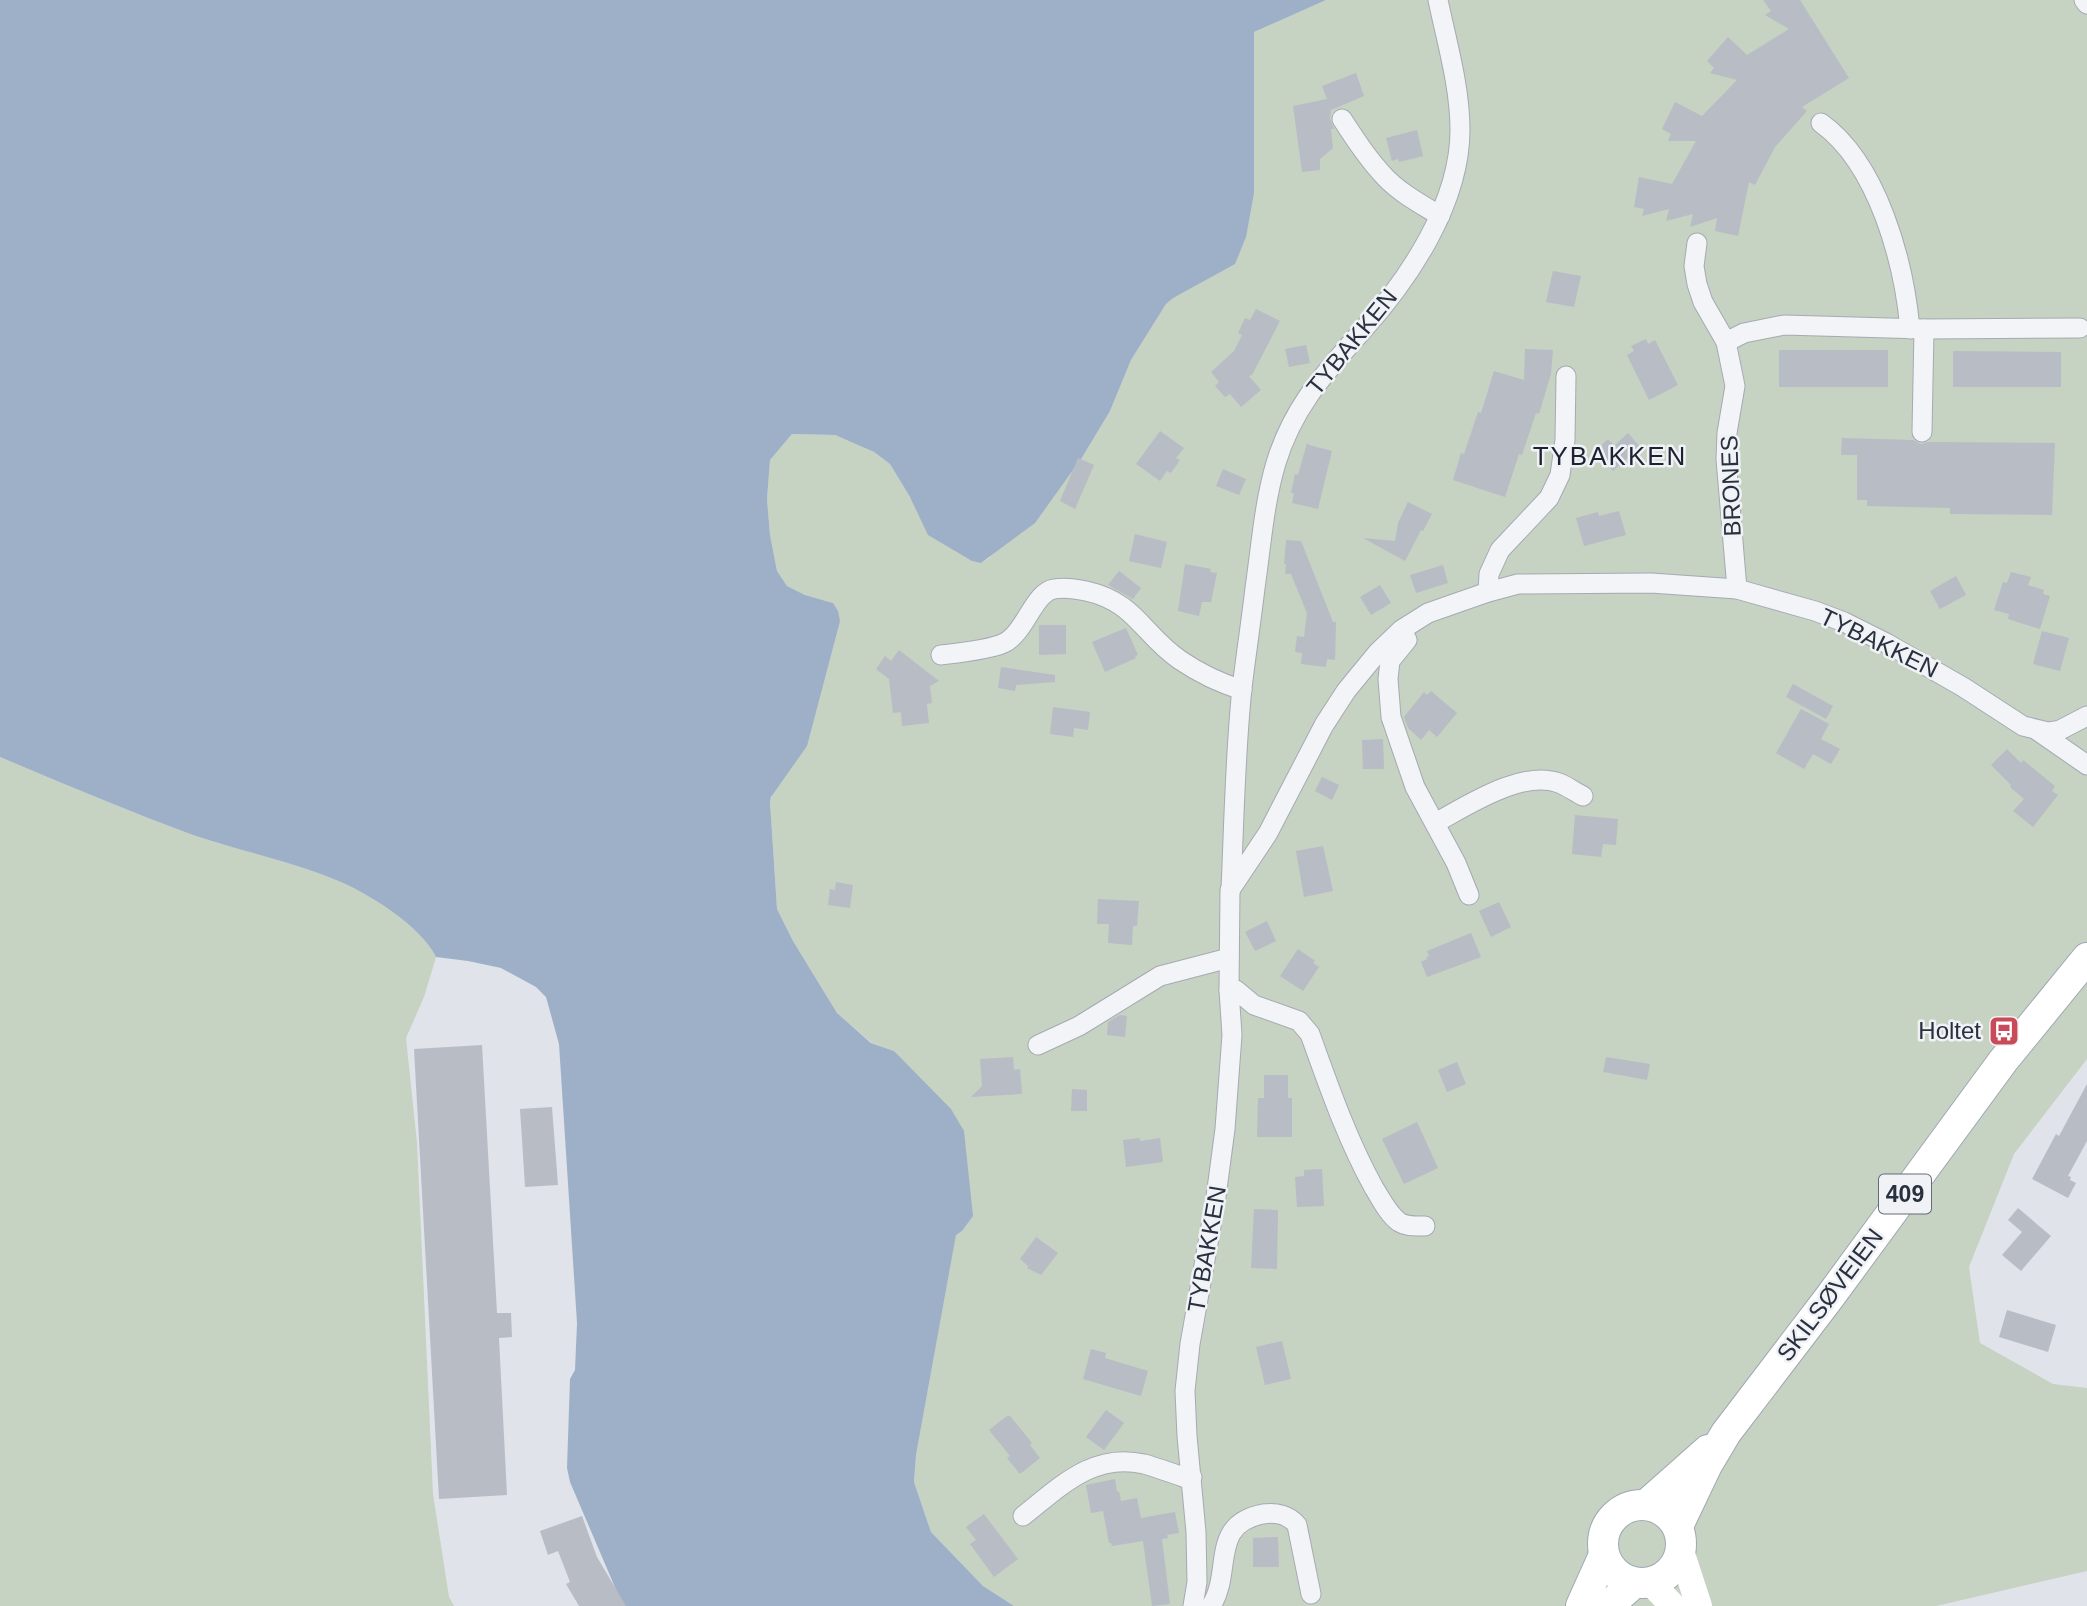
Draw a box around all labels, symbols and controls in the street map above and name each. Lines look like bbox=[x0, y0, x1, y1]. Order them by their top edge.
street label: TYBAKKEN bbox=[1301, 283, 1402, 400]
street label: BRONES bbox=[1715, 435, 1746, 537]
district label: TYBAKKEN bbox=[1533, 441, 1687, 471]
street label: TYBAKKEN bbox=[1816, 602, 1943, 683]
bus stop icon: Holtet bbox=[1987, 1014, 2021, 1048]
place label: Holtet bbox=[1918, 1017, 1981, 1044]
road number: 409 bbox=[1879, 1175, 1931, 1214]
street label: TYBAKKEN bbox=[1182, 1184, 1231, 1314]
street label: SKILSØVEIEN bbox=[1771, 1223, 1888, 1366]

